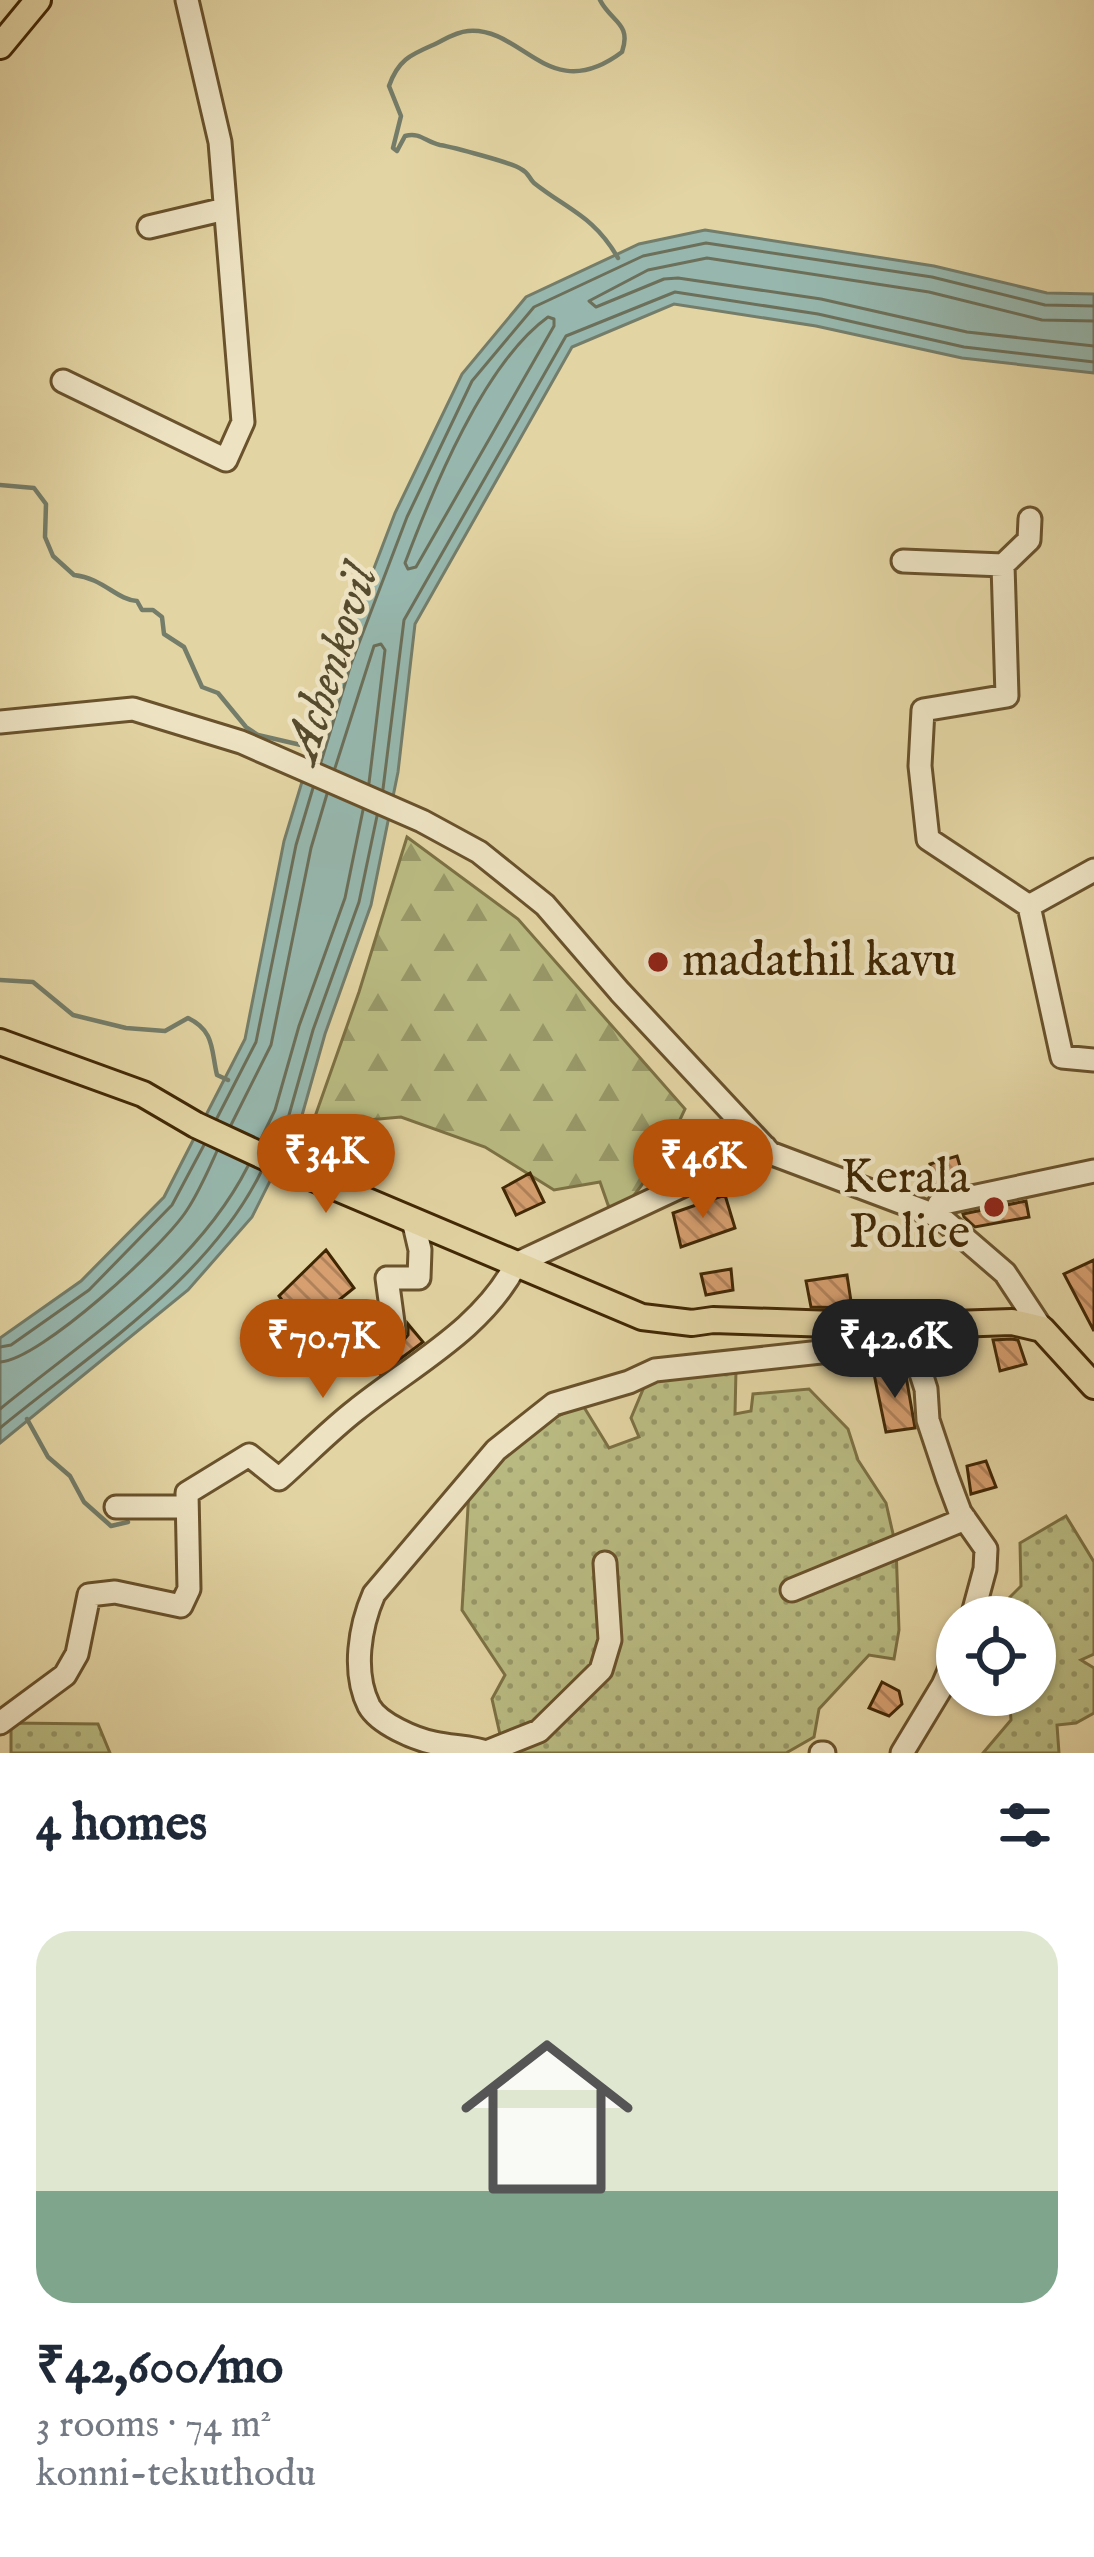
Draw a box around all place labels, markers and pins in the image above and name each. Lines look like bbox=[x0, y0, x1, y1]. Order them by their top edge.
place label: madathil kavu bbox=[682, 932, 957, 992]
marker: madathil kavu bbox=[645, 949, 671, 975]
pin: ₹34K bbox=[255, 1114, 397, 1216]
pin: ₹46K bbox=[632, 1119, 774, 1221]
place label: Kerala Police bbox=[841, 1149, 970, 1264]
marker: Kerala Police bbox=[981, 1194, 1007, 1220]
pin: ₹70.7K bbox=[225, 1299, 421, 1401]
pin: ₹42.6K bbox=[797, 1299, 993, 1401]

